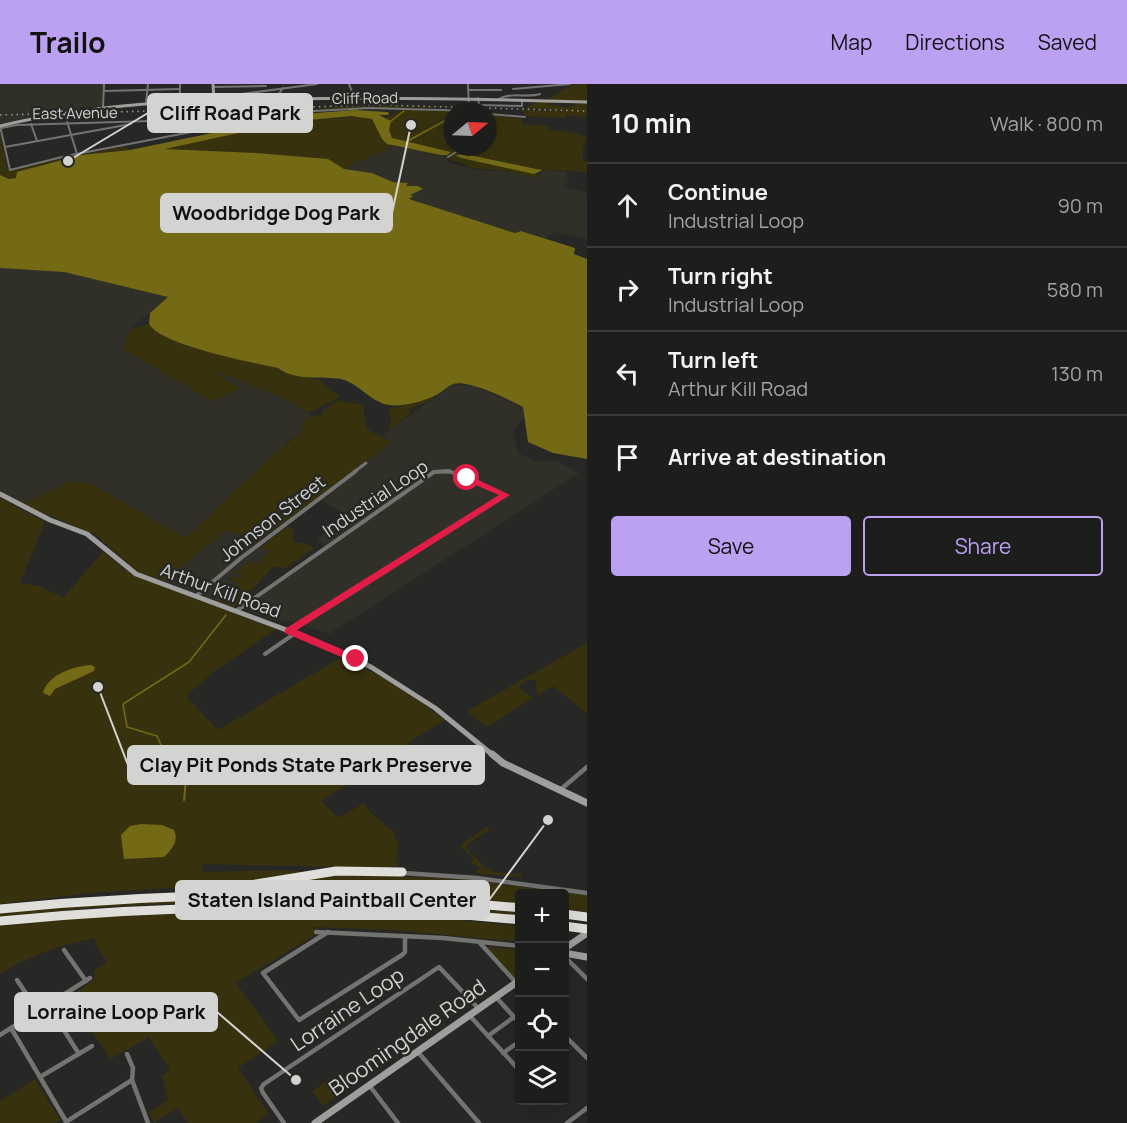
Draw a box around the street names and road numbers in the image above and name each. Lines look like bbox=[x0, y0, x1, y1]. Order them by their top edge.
street label: Cliff Road bbox=[332, 87, 398, 109]
street label: East Avenue bbox=[32, 102, 118, 124]
street label: Industrial Loop bbox=[318, 454, 432, 542]
street label: Johnson Street bbox=[214, 469, 330, 567]
street label: Arthur Kill Road bbox=[158, 557, 284, 623]
street label: Lorraine Loop bbox=[285, 961, 409, 1057]
street label: Bloomingdale Road bbox=[323, 972, 491, 1102]

